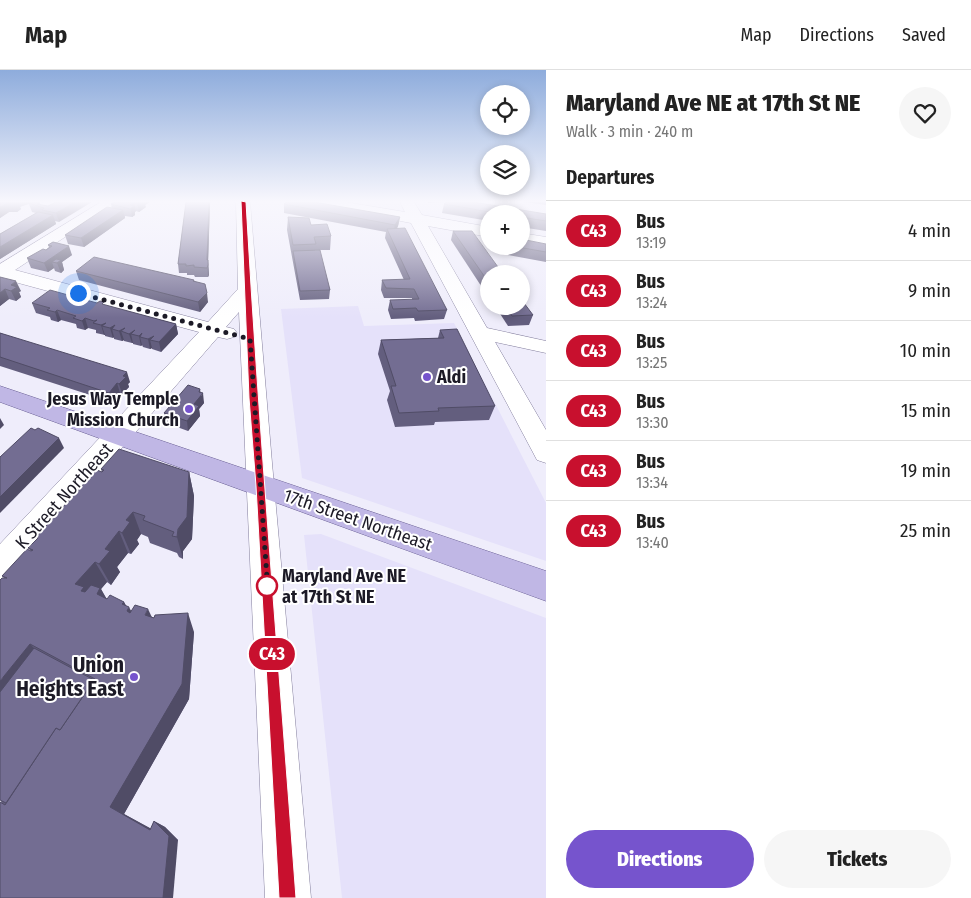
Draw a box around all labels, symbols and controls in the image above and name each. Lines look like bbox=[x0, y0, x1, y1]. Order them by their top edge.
text: Map bbox=[25, 21, 67, 49]
text: Map bbox=[740, 24, 772, 46]
text: Directions bbox=[800, 24, 874, 46]
text: Saved bbox=[902, 24, 946, 46]
map controls bbox=[480, 85, 530, 315]
button: locate bbox=[480, 85, 530, 135]
button: heart bbox=[899, 87, 951, 139]
text: Maryland Ave NE at 17th St NE bbox=[566, 89, 860, 117]
text: Walk · 3 min · 240 m bbox=[566, 122, 693, 141]
button: layers bbox=[480, 145, 530, 195]
text: Departures bbox=[566, 166, 654, 189]
button: + bbox=[480, 205, 530, 255]
text: Bus bbox=[636, 210, 665, 233]
text: 4 min bbox=[908, 219, 951, 242]
text: C43 bbox=[580, 220, 607, 242]
text: 13:19 bbox=[636, 233, 666, 252]
button: − bbox=[480, 265, 530, 315]
text: Bus bbox=[636, 270, 665, 293]
text: 9 min bbox=[908, 279, 951, 302]
text: C43 bbox=[580, 280, 607, 302]
your location bbox=[66, 281, 91, 306]
text: 13:24 bbox=[636, 293, 667, 312]
text: Bus bbox=[636, 330, 665, 353]
text: 10 min bbox=[900, 339, 951, 362]
text: C43 bbox=[580, 340, 607, 362]
text: 13:25 bbox=[636, 353, 667, 372]
place label: Aldi bbox=[436, 366, 466, 388]
marker: Aldi bbox=[421, 371, 433, 383]
place label: Jesus Way Temple Mission Church bbox=[46, 388, 179, 431]
text: Bus bbox=[636, 390, 665, 413]
text: 15 min bbox=[901, 399, 951, 422]
text: C43 bbox=[580, 400, 607, 422]
marker: Jesus Way Temple Mission Church bbox=[183, 403, 195, 415]
text: 13:30 bbox=[636, 413, 669, 432]
street label: K Street Northeast bbox=[11, 438, 118, 554]
text: Bus bbox=[636, 450, 665, 473]
text: 19 min bbox=[900, 459, 951, 482]
text: C43 bbox=[580, 460, 607, 482]
text: 13:34 bbox=[636, 473, 668, 492]
street label: 17th Street Northeast bbox=[281, 484, 435, 556]
text: Bus bbox=[636, 510, 665, 533]
text: 25 min bbox=[900, 519, 951, 542]
text: C43 bbox=[580, 520, 607, 542]
text: 13:40 bbox=[636, 533, 669, 552]
place label: Maryland Ave NE at 17th St NE bbox=[282, 565, 407, 608]
marker: Maryland Ave NE at 17th St NE bbox=[256, 575, 278, 597]
line badge: C43 bbox=[243, 638, 301, 670]
text: C43 bbox=[259, 643, 285, 665]
place label: Union Heights East bbox=[16, 652, 125, 702]
marker: Union Heights East bbox=[128, 671, 140, 683]
button: Directions bbox=[566, 830, 754, 888]
button: Tickets bbox=[764, 830, 951, 888]

